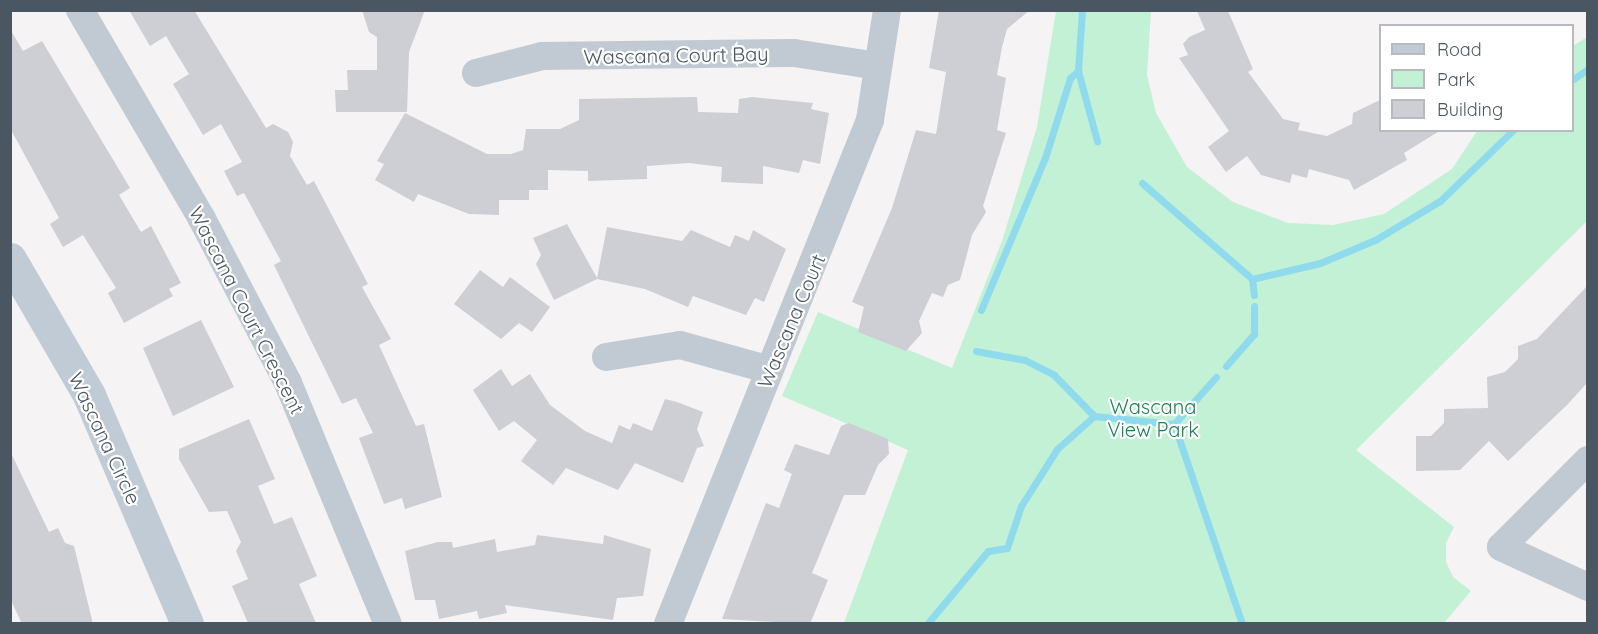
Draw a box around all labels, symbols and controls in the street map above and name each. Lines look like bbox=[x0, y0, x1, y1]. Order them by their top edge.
legend bbox=[1379, 24, 1574, 132]
text: Road bbox=[1437, 38, 1482, 61]
street label: Wascana Court Bay bbox=[583, 41, 769, 69]
text: Park bbox=[1437, 68, 1475, 91]
text: Building bbox=[1437, 98, 1503, 121]
street label: Wascana Court Crescent bbox=[184, 202, 310, 418]
street label: Wascana Court bbox=[752, 250, 830, 392]
street label: Wascana Circle bbox=[64, 368, 146, 508]
park label: Wascana View Park bbox=[1107, 395, 1199, 442]

